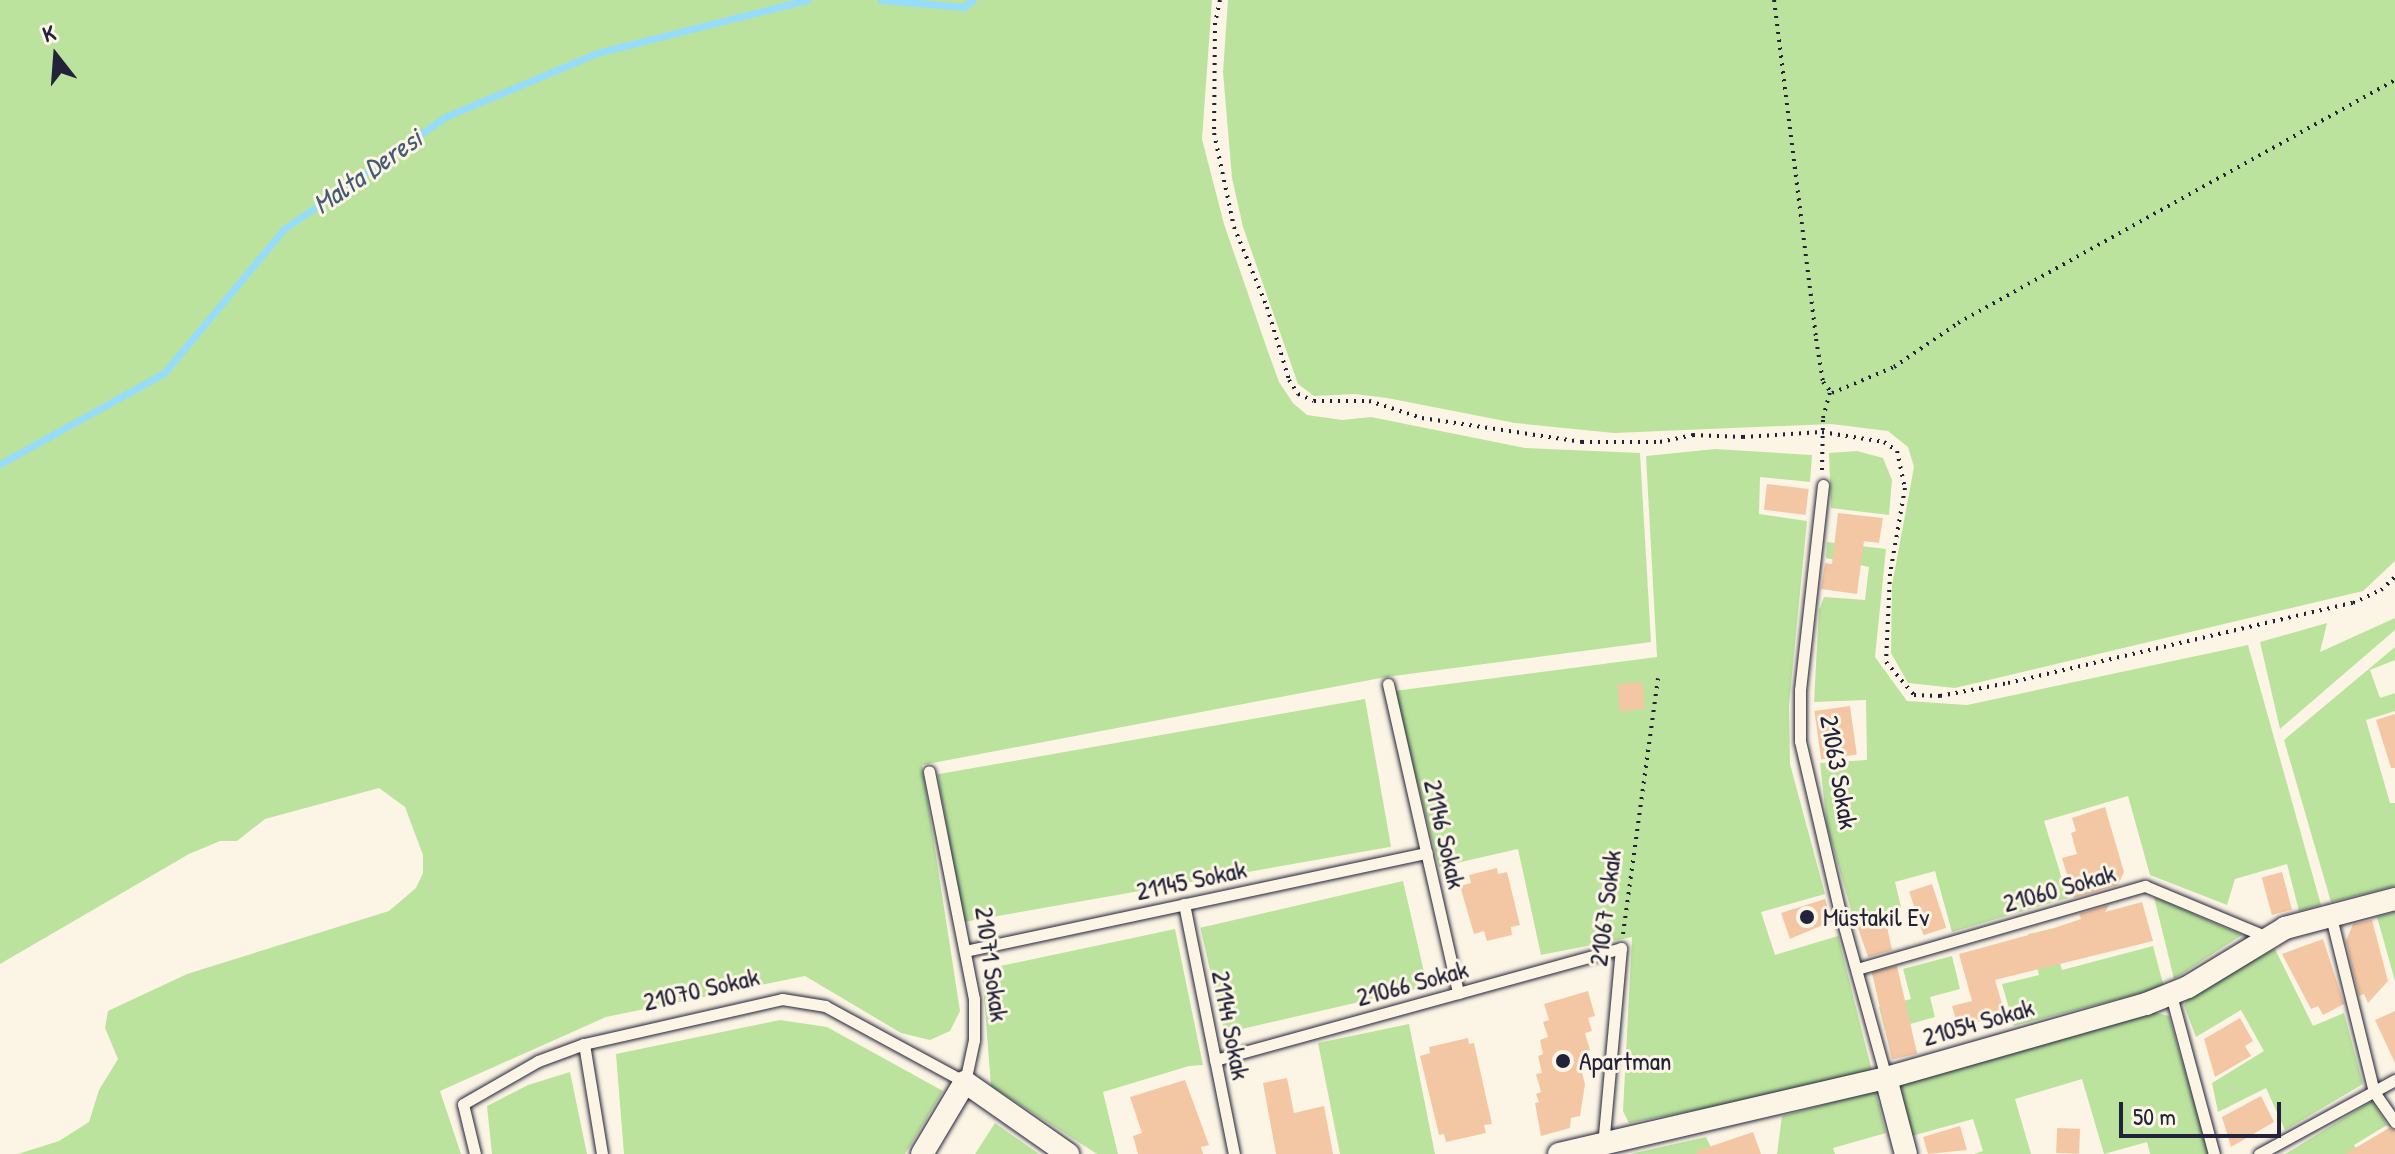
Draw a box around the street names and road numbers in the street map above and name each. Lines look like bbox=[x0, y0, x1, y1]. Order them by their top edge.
street label: 21063 Sokak bbox=[1814, 712, 1864, 832]
street label: 21146 Sokak bbox=[1417, 776, 1473, 892]
street label: 21067 Sokak bbox=[1582, 848, 1628, 968]
street label: 21145 Sokak bbox=[1133, 853, 1249, 907]
street label: 21060 Sokak bbox=[1999, 857, 2119, 919]
street label: 21071 Sokak bbox=[968, 905, 1016, 1023]
street label: 21066 Sokak bbox=[1353, 953, 1471, 1013]
street label: 21070 Sokak bbox=[640, 961, 762, 1017]
street label: 21144 Sokak bbox=[1205, 968, 1257, 1082]
street label: 21054 Sokak bbox=[1919, 991, 2037, 1053]

